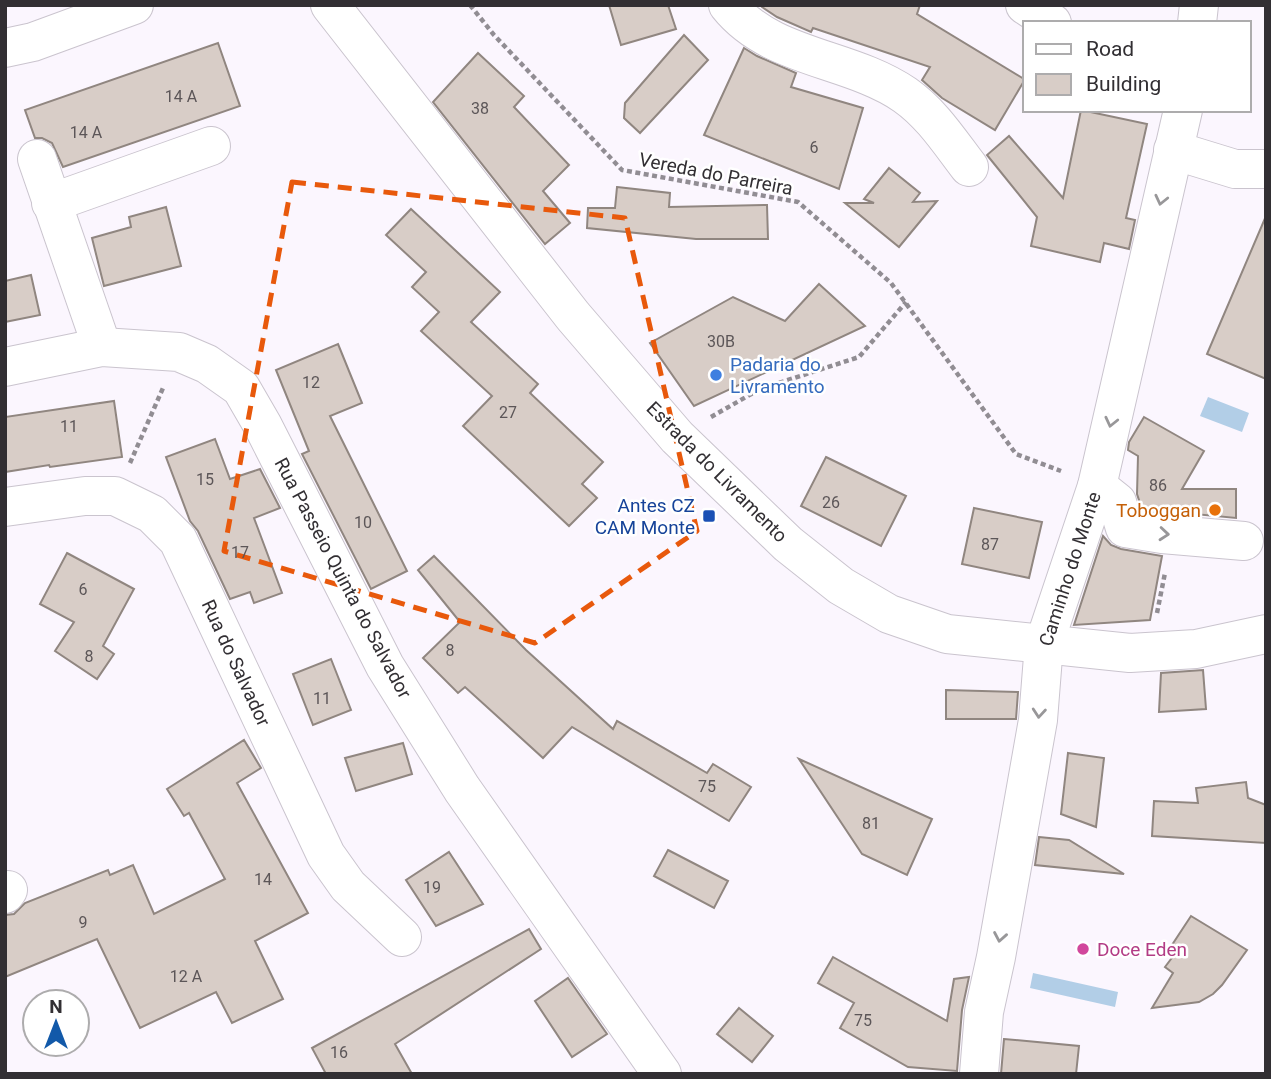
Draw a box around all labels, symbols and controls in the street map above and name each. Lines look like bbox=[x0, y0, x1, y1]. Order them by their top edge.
legend bbox=[1023, 21, 1250, 112]
text: Road bbox=[1086, 37, 1134, 61]
text: Building bbox=[1086, 72, 1161, 96]
house number: 14 A bbox=[165, 87, 198, 106]
house number: 38 bbox=[471, 99, 489, 118]
house number: 14 A bbox=[70, 123, 103, 142]
house number: 6 bbox=[810, 138, 819, 157]
street label: Vereda do Parreira bbox=[637, 148, 795, 200]
one-way arrow bbox=[1155, 194, 1170, 206]
house number: 30B bbox=[707, 332, 735, 351]
place label: Padaria do Livramento bbox=[730, 353, 825, 398]
marker: Padaria do Livramento bbox=[708, 367, 724, 383]
house number: 12 bbox=[302, 373, 320, 392]
street label: Estrada do Livramento bbox=[642, 397, 792, 547]
house number: 27 bbox=[499, 403, 517, 422]
one-way arrow bbox=[1105, 416, 1120, 428]
house number: 11 bbox=[60, 417, 78, 436]
street label: Rua Passeio Quinta do Salvador bbox=[270, 454, 417, 703]
house number: 15 bbox=[196, 470, 214, 489]
house number: 86 bbox=[1149, 476, 1167, 495]
street label: Caminho do Monte bbox=[1034, 489, 1106, 649]
house number: 26 bbox=[822, 493, 840, 512]
place label: Antes CZ CAM Monte bbox=[595, 494, 695, 539]
place label: Toboggan bbox=[1116, 499, 1201, 522]
marker: Toboggan bbox=[1207, 502, 1223, 518]
marker: Antes CZ CAM Monte bbox=[701, 508, 717, 524]
house number: 10 bbox=[354, 513, 372, 532]
one-way arrow bbox=[1159, 526, 1170, 541]
house number: 87 bbox=[981, 535, 999, 554]
house number: 17 bbox=[231, 543, 249, 562]
house number: 6 bbox=[79, 580, 88, 599]
street label: Rua do Salvador bbox=[197, 596, 276, 731]
house number: 8 bbox=[446, 641, 455, 660]
house number: 8 bbox=[85, 647, 94, 666]
house number: 11 bbox=[313, 689, 331, 708]
one-way arrow bbox=[1032, 707, 1047, 718]
house number: 75 bbox=[698, 777, 716, 796]
house number: 81 bbox=[862, 814, 880, 833]
house number: 14 bbox=[254, 870, 272, 889]
house number: 19 bbox=[423, 878, 441, 897]
house number: 9 bbox=[79, 913, 88, 932]
one-way arrow bbox=[993, 931, 1008, 943]
place label: Doce Eden bbox=[1097, 938, 1187, 961]
marker: Doce Eden bbox=[1075, 941, 1091, 957]
house number: 12 A bbox=[170, 967, 203, 986]
north arrow bbox=[21, 988, 91, 1058]
text: N bbox=[49, 995, 63, 1018]
house number: 75 bbox=[854, 1011, 872, 1030]
house number: 16 bbox=[330, 1043, 348, 1062]

